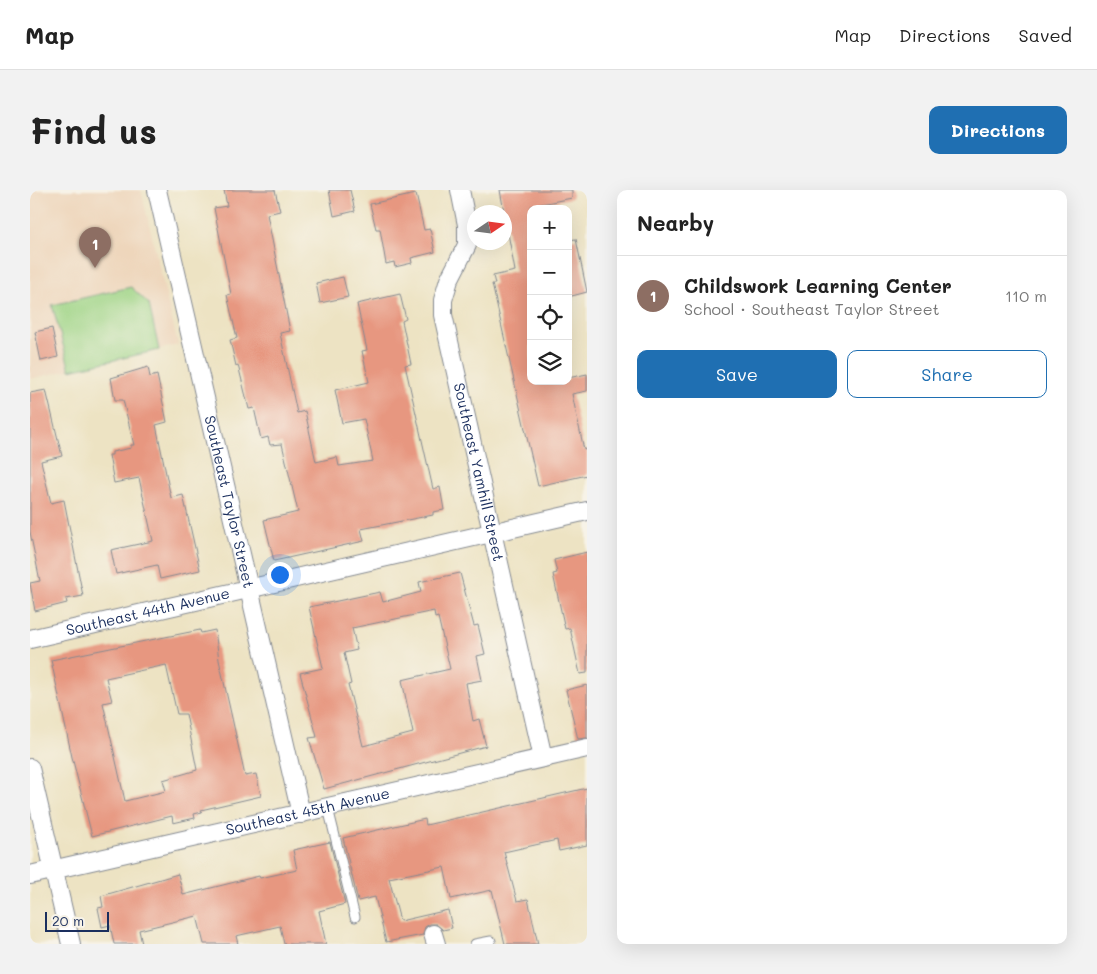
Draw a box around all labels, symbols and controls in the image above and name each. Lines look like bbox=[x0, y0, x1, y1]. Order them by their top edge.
text: Map bbox=[25, 19, 74, 50]
text: Map bbox=[834, 23, 871, 47]
text: Directions bbox=[899, 23, 991, 47]
text: Saved bbox=[1019, 23, 1072, 47]
button: Directions bbox=[929, 106, 1067, 154]
text: Find us bbox=[30, 107, 157, 153]
north arrow bbox=[467, 205, 512, 250]
map controls bbox=[527, 205, 572, 385]
button: + bbox=[527, 205, 572, 250]
text: Nearby bbox=[637, 209, 714, 236]
pin: 1 bbox=[79, 227, 111, 268]
button: − bbox=[527, 250, 572, 295]
text: Childswork Learning Center bbox=[684, 273, 952, 298]
text: 1 bbox=[649, 285, 657, 306]
text: 110 m bbox=[1005, 285, 1047, 306]
button: locate bbox=[527, 295, 572, 340]
text: School · Southeast Taylor Street bbox=[684, 298, 940, 319]
button: layers bbox=[527, 340, 572, 385]
button: Save bbox=[637, 350, 837, 398]
button: Share bbox=[847, 350, 1047, 398]
street label: Southeast Yamhill Street bbox=[450, 381, 509, 563]
street label: Southeast Taylor Street bbox=[200, 413, 260, 590]
your location bbox=[267, 562, 293, 588]
street label: Southeast 44th Avenue bbox=[64, 582, 232, 639]
street label: Southeast 45th Avenue bbox=[224, 782, 391, 839]
scale bar bbox=[45, 909, 109, 932]
text: 20 m bbox=[52, 911, 84, 930]

